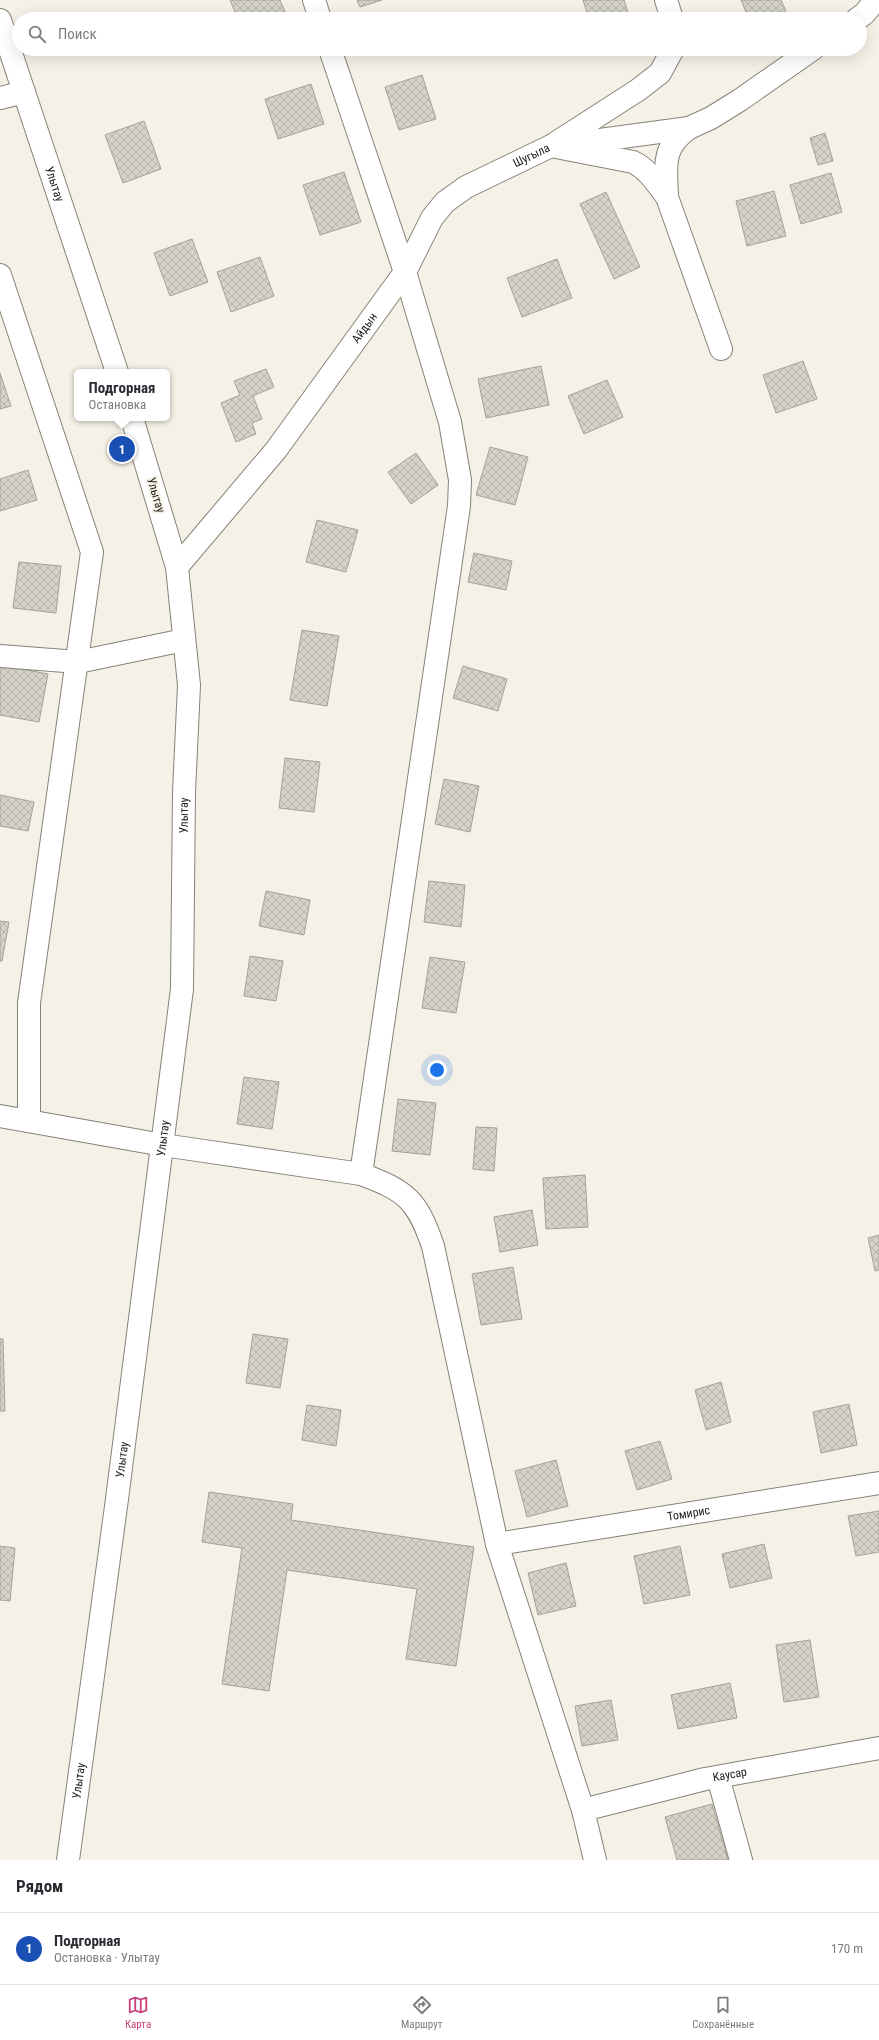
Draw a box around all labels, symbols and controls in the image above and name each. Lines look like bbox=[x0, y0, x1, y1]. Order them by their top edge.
search box bbox=[12, 12, 867, 56]
icon: search bbox=[26, 23, 48, 45]
text: Поиск bbox=[58, 25, 97, 43]
street label: Шугыла bbox=[511, 141, 552, 170]
street label: Улытау bbox=[42, 165, 67, 204]
street label: Айдын bbox=[349, 310, 380, 346]
popup bbox=[74, 369, 170, 421]
text: Подгорная bbox=[89, 379, 155, 397]
text: Остановка bbox=[89, 397, 146, 412]
pin: 1 bbox=[109, 434, 135, 464]
street label: Улытау bbox=[144, 476, 168, 514]
street label: Улытау bbox=[177, 797, 191, 834]
your location bbox=[427, 1060, 447, 1080]
street label: Улытау bbox=[154, 1119, 172, 1157]
street label: Улытау bbox=[113, 1441, 131, 1478]
street label: Томирис bbox=[666, 1503, 711, 1524]
street label: Улытау bbox=[69, 1762, 88, 1800]
street label: Каусар bbox=[712, 1765, 748, 1785]
text: Рядом bbox=[16, 1876, 63, 1896]
text: Подгорная bbox=[54, 1932, 121, 1950]
text: 1 bbox=[26, 1941, 32, 1956]
text: 170 m bbox=[831, 1941, 863, 1956]
text: Остановка · Улытау bbox=[54, 1950, 160, 1965]
tab: Карта bbox=[125, 1994, 151, 2031]
tab: Маршрут bbox=[401, 1994, 442, 2031]
tab: Сохранённые bbox=[692, 1994, 754, 2031]

